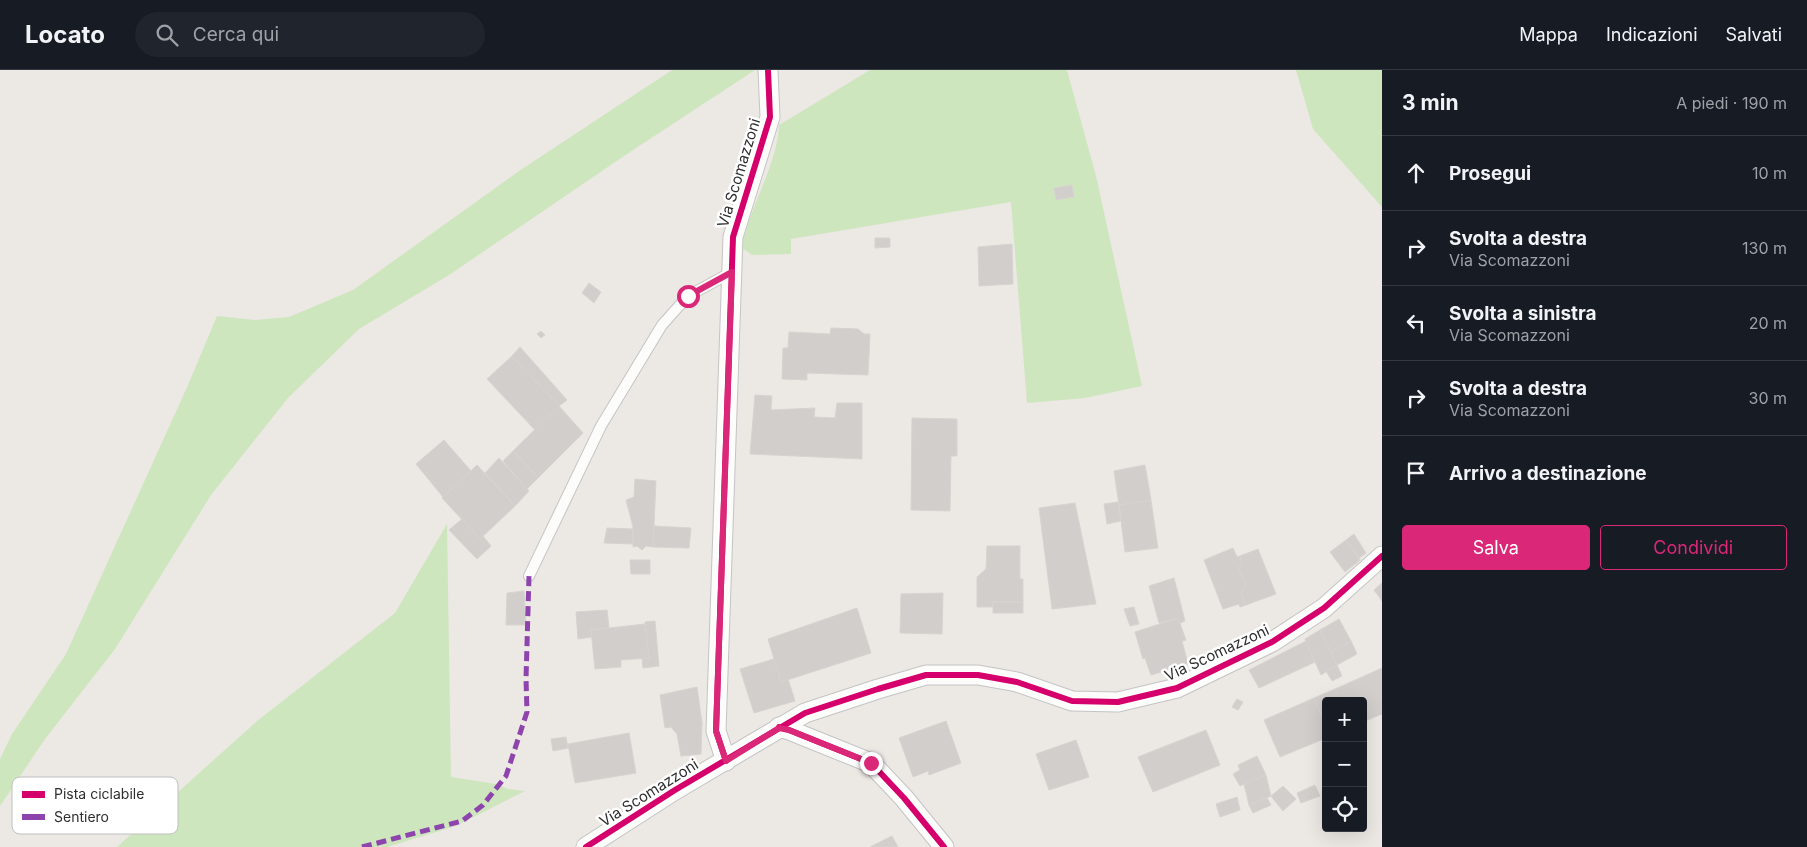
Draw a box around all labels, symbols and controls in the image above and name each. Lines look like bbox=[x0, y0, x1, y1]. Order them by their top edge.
search box bbox=[135, 12, 485, 57]
text: Locato bbox=[25, 20, 105, 49]
icon: search bbox=[153, 21, 181, 49]
text: Cerca qui bbox=[193, 23, 279, 46]
text: Mappa bbox=[1519, 24, 1578, 45]
text: Indicazioni bbox=[1606, 24, 1698, 45]
text: Salvati bbox=[1726, 24, 1782, 45]
text: 3 min bbox=[1402, 90, 1458, 115]
text: A piedi · 190 m bbox=[1676, 93, 1787, 113]
street label: Via Scomazzoni bbox=[713, 116, 764, 230]
icon: ahead bbox=[1402, 159, 1430, 187]
text: Prosegui bbox=[1449, 162, 1531, 185]
text: 10 m bbox=[1752, 163, 1787, 183]
text: Svolta a destra bbox=[1449, 227, 1587, 250]
icon: right bbox=[1402, 234, 1430, 262]
text: 130 m bbox=[1742, 238, 1787, 258]
text: Via Scomazzoni bbox=[1449, 250, 1570, 270]
route start bbox=[677, 285, 700, 308]
text: Svolta a sinistra bbox=[1449, 302, 1597, 325]
icon: left bbox=[1402, 309, 1430, 337]
text: 20 m bbox=[1749, 313, 1787, 333]
text: Via Scomazzoni bbox=[1449, 325, 1570, 345]
text: Svolta a destra bbox=[1449, 377, 1587, 400]
icon: right bbox=[1402, 384, 1430, 412]
text: 30 m bbox=[1749, 388, 1787, 408]
text: Via Scomazzoni bbox=[1449, 400, 1570, 420]
icon: arrive bbox=[1402, 459, 1430, 487]
text: Arrivo a destinazione bbox=[1449, 462, 1647, 485]
button: Salva bbox=[1402, 525, 1590, 570]
button: Condividi bbox=[1600, 525, 1787, 570]
street label: Via Scomazzoni bbox=[1161, 620, 1272, 685]
map controls bbox=[1322, 697, 1367, 832]
button: + bbox=[1322, 697, 1367, 742]
button: − bbox=[1322, 742, 1367, 787]
route end bbox=[860, 752, 883, 775]
street label: Via Scomazzoni bbox=[596, 755, 702, 831]
legend bbox=[12, 777, 178, 834]
text: Pista ciclabile bbox=[54, 785, 144, 802]
button: locate bbox=[1322, 787, 1367, 832]
text: Sentiero bbox=[54, 808, 109, 825]

